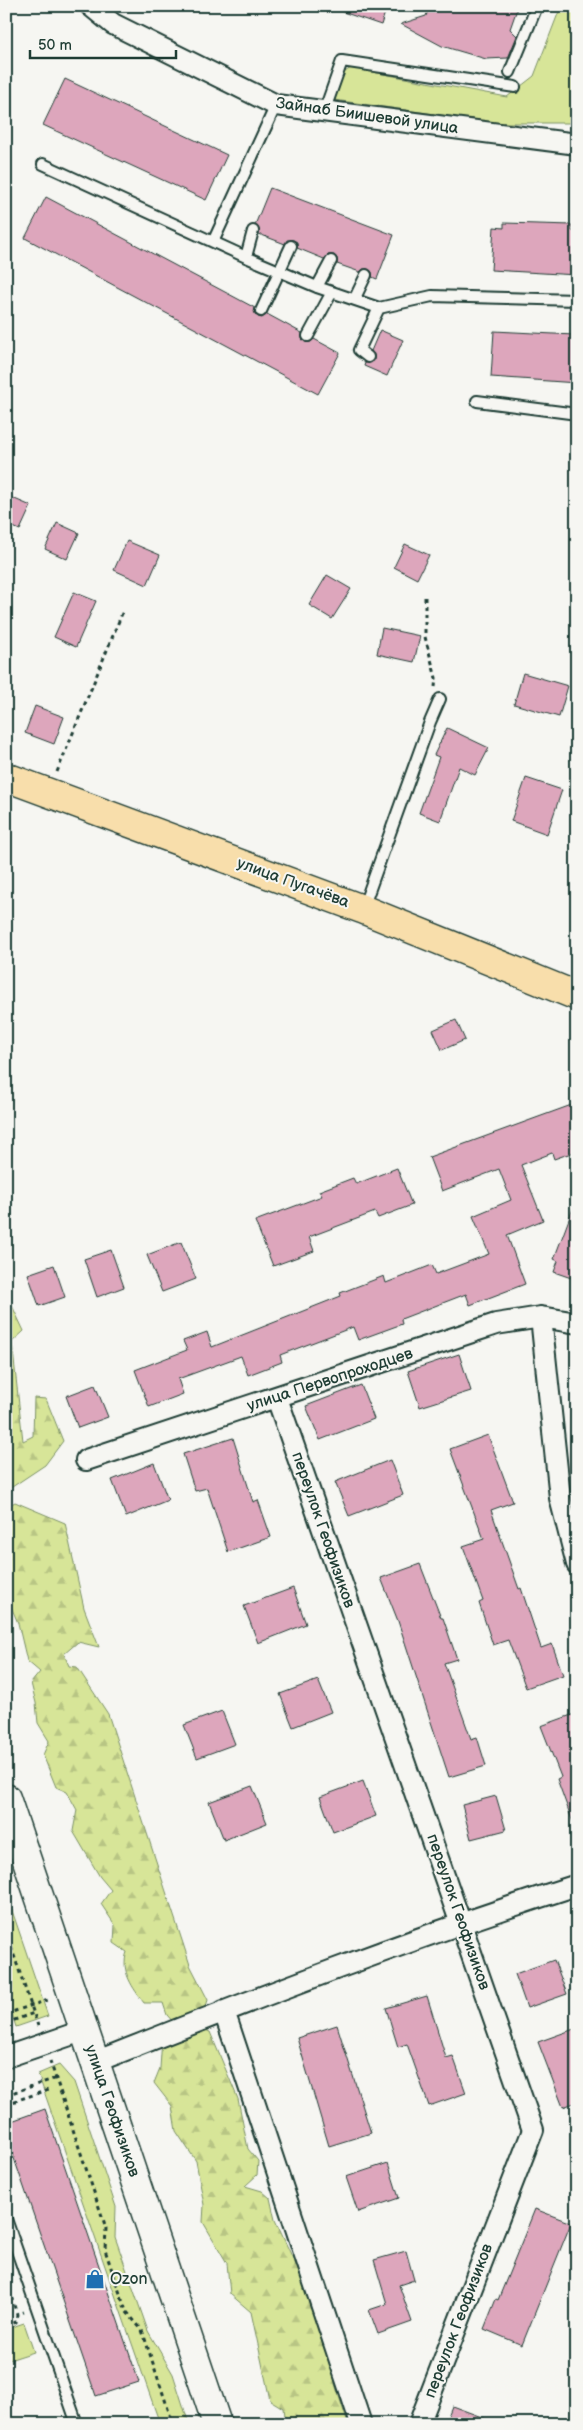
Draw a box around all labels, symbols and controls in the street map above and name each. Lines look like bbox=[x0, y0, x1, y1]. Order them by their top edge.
scale bar bbox=[30, 28, 176, 60]
text: 50 m bbox=[38, 36, 72, 55]
street label: Зайнаб Биишевой улица bbox=[274, 94, 460, 138]
street label: улица Пугачёва bbox=[234, 854, 352, 912]
street label: улица Первопроходцев bbox=[245, 1344, 416, 1416]
street label: переулок Геофизиков bbox=[287, 1449, 359, 1611]
street label: переулок Геофизиков bbox=[422, 1831, 494, 1993]
street label: улица Геофизиков bbox=[80, 2042, 144, 2180]
street label: переулок Геофизиков bbox=[421, 2241, 497, 2401]
shop icon: Ozon bbox=[84, 2268, 106, 2290]
place label: Ozon bbox=[110, 2270, 148, 2289]

